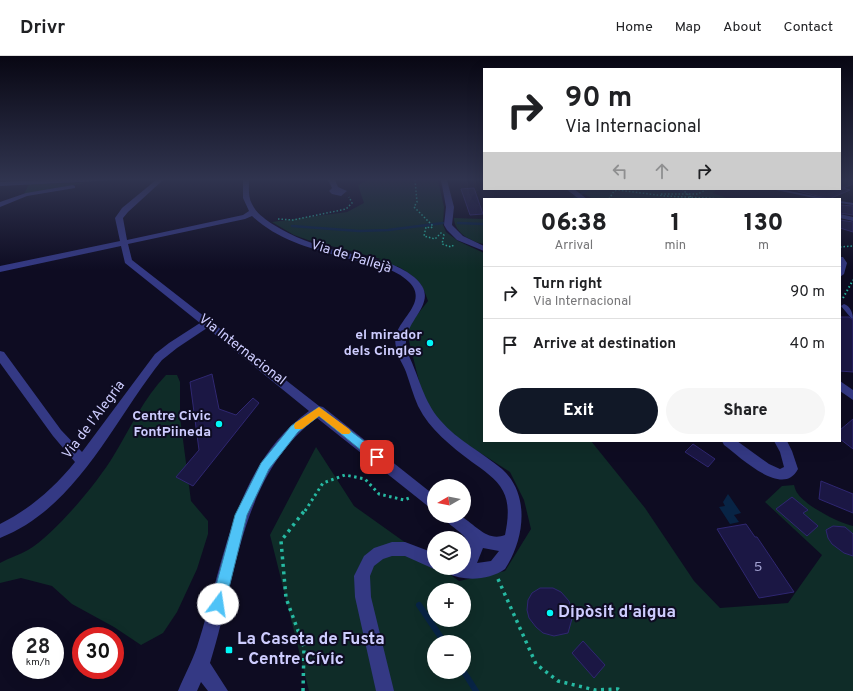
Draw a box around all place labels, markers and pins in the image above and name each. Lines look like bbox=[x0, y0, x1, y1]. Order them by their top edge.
place label: el mirador dels Cingles bbox=[344, 327, 422, 360]
marker: el mirador dels Cingles bbox=[425, 338, 435, 348]
place label: Centre Civic FontPiineda bbox=[132, 408, 211, 441]
marker: Centre Civic FontPiineda bbox=[214, 419, 224, 429]
pin bbox=[360, 440, 394, 474]
place label: Dipòsit d'aigua bbox=[558, 602, 676, 624]
marker: Dipòsit d'aigua bbox=[545, 608, 555, 618]
place label: La Caseta de Fusta - Centre Cívic bbox=[237, 629, 385, 671]
marker: La Caseta de Fusta - Centre Cívic bbox=[224, 645, 234, 655]

